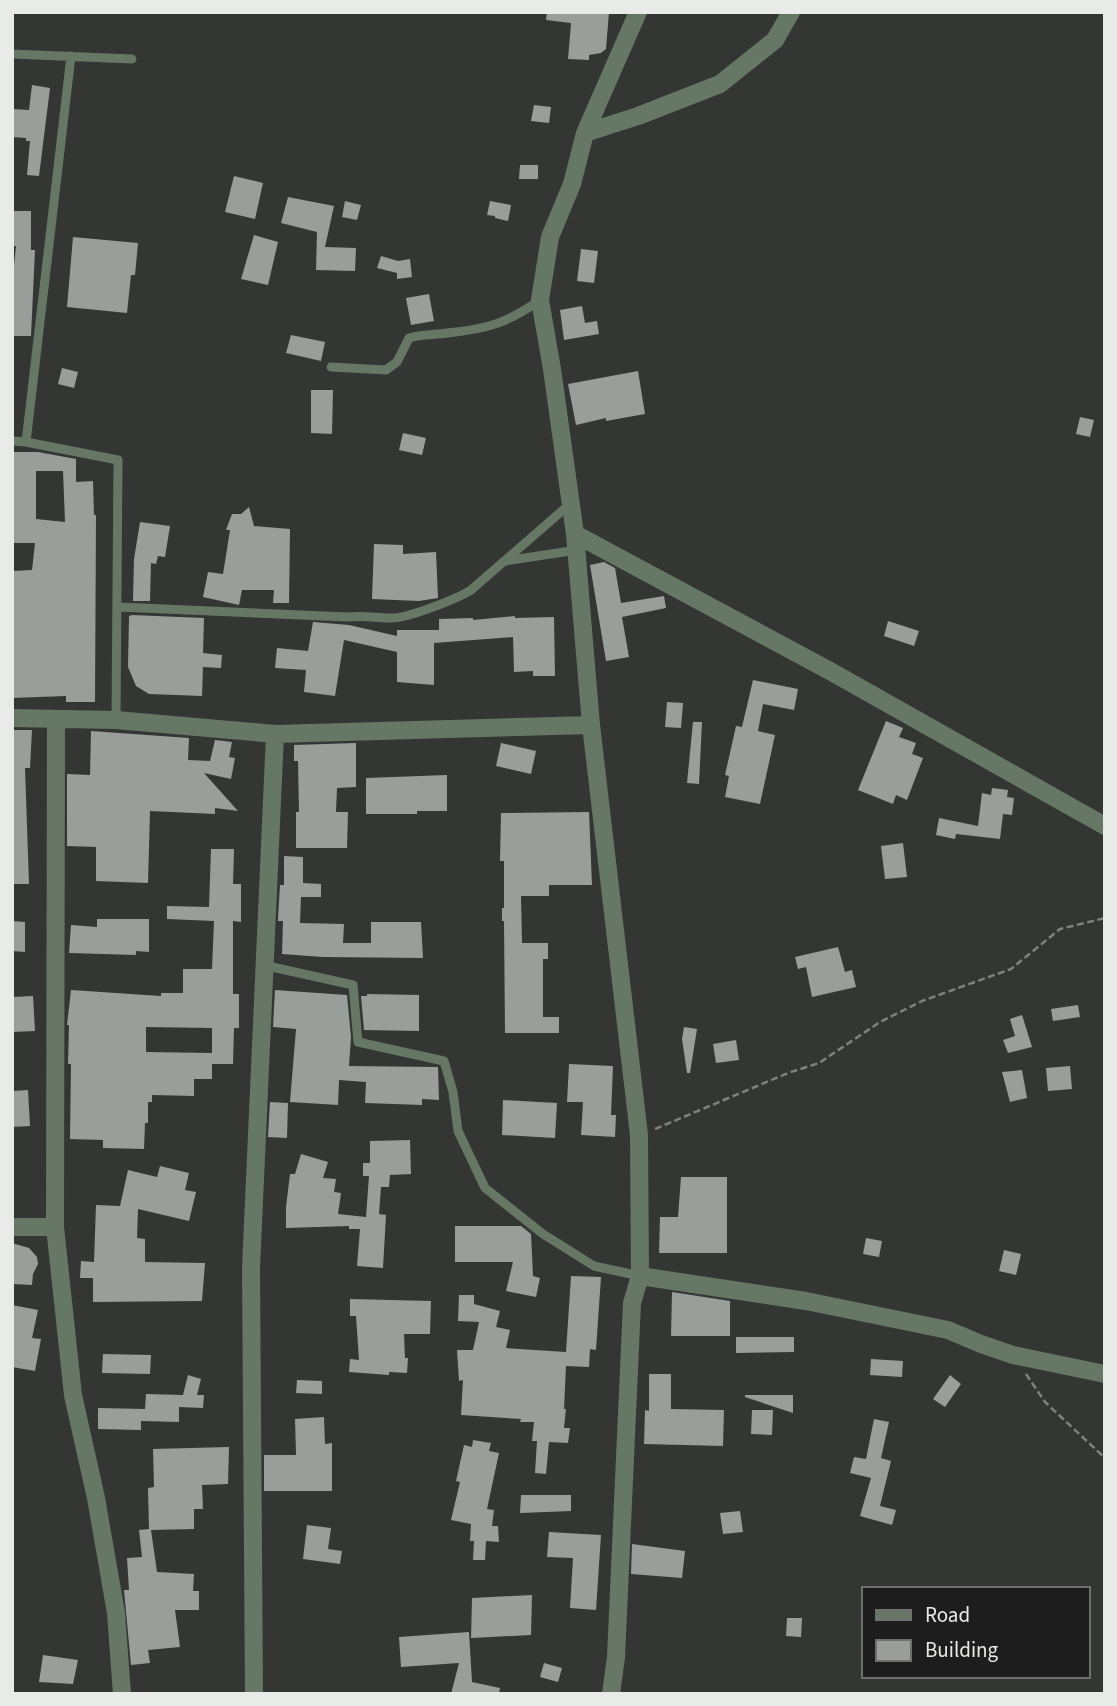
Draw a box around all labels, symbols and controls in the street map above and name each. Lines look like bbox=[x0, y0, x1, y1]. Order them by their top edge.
legend bbox=[862, 1587, 1089, 1678]
text: Road bbox=[925, 1600, 970, 1630]
text: Building bbox=[925, 1635, 999, 1665]

